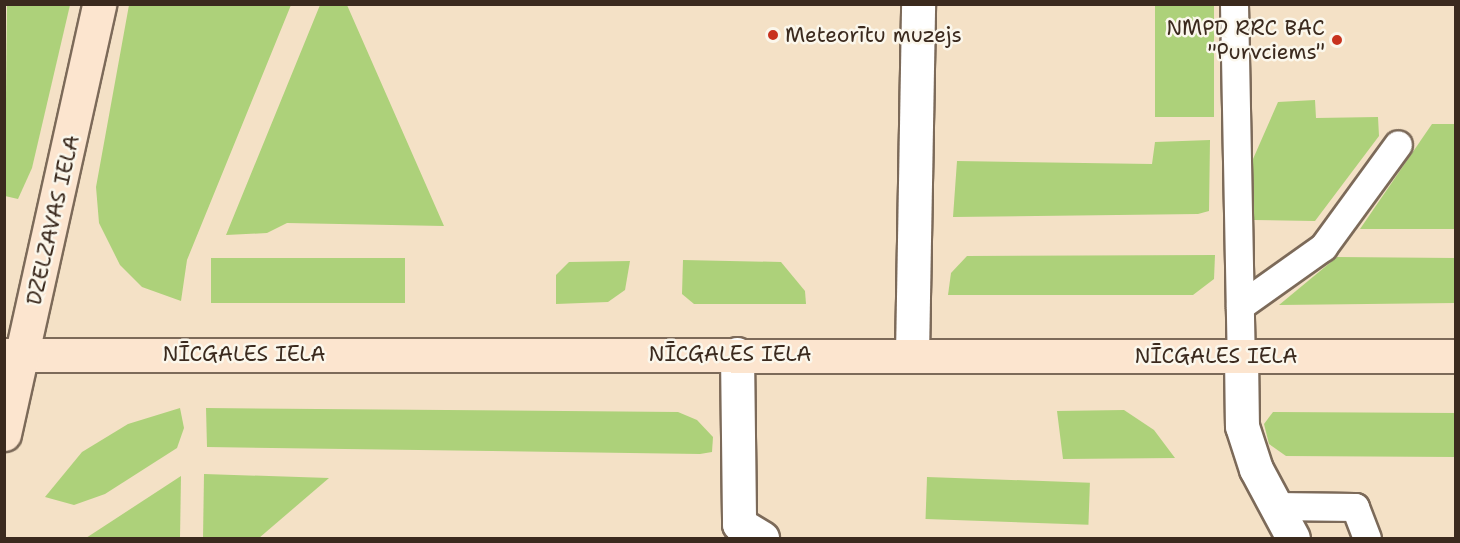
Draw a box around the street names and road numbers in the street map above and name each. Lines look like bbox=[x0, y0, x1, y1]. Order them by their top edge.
street label: DZELZAVAS IELA bbox=[21, 133, 85, 307]
street label: NĪCGALES IELA bbox=[162, 341, 326, 367]
street label: NĪCGALES IELA bbox=[648, 341, 812, 367]
street label: NĪCGALES IELA bbox=[1134, 343, 1298, 369]

